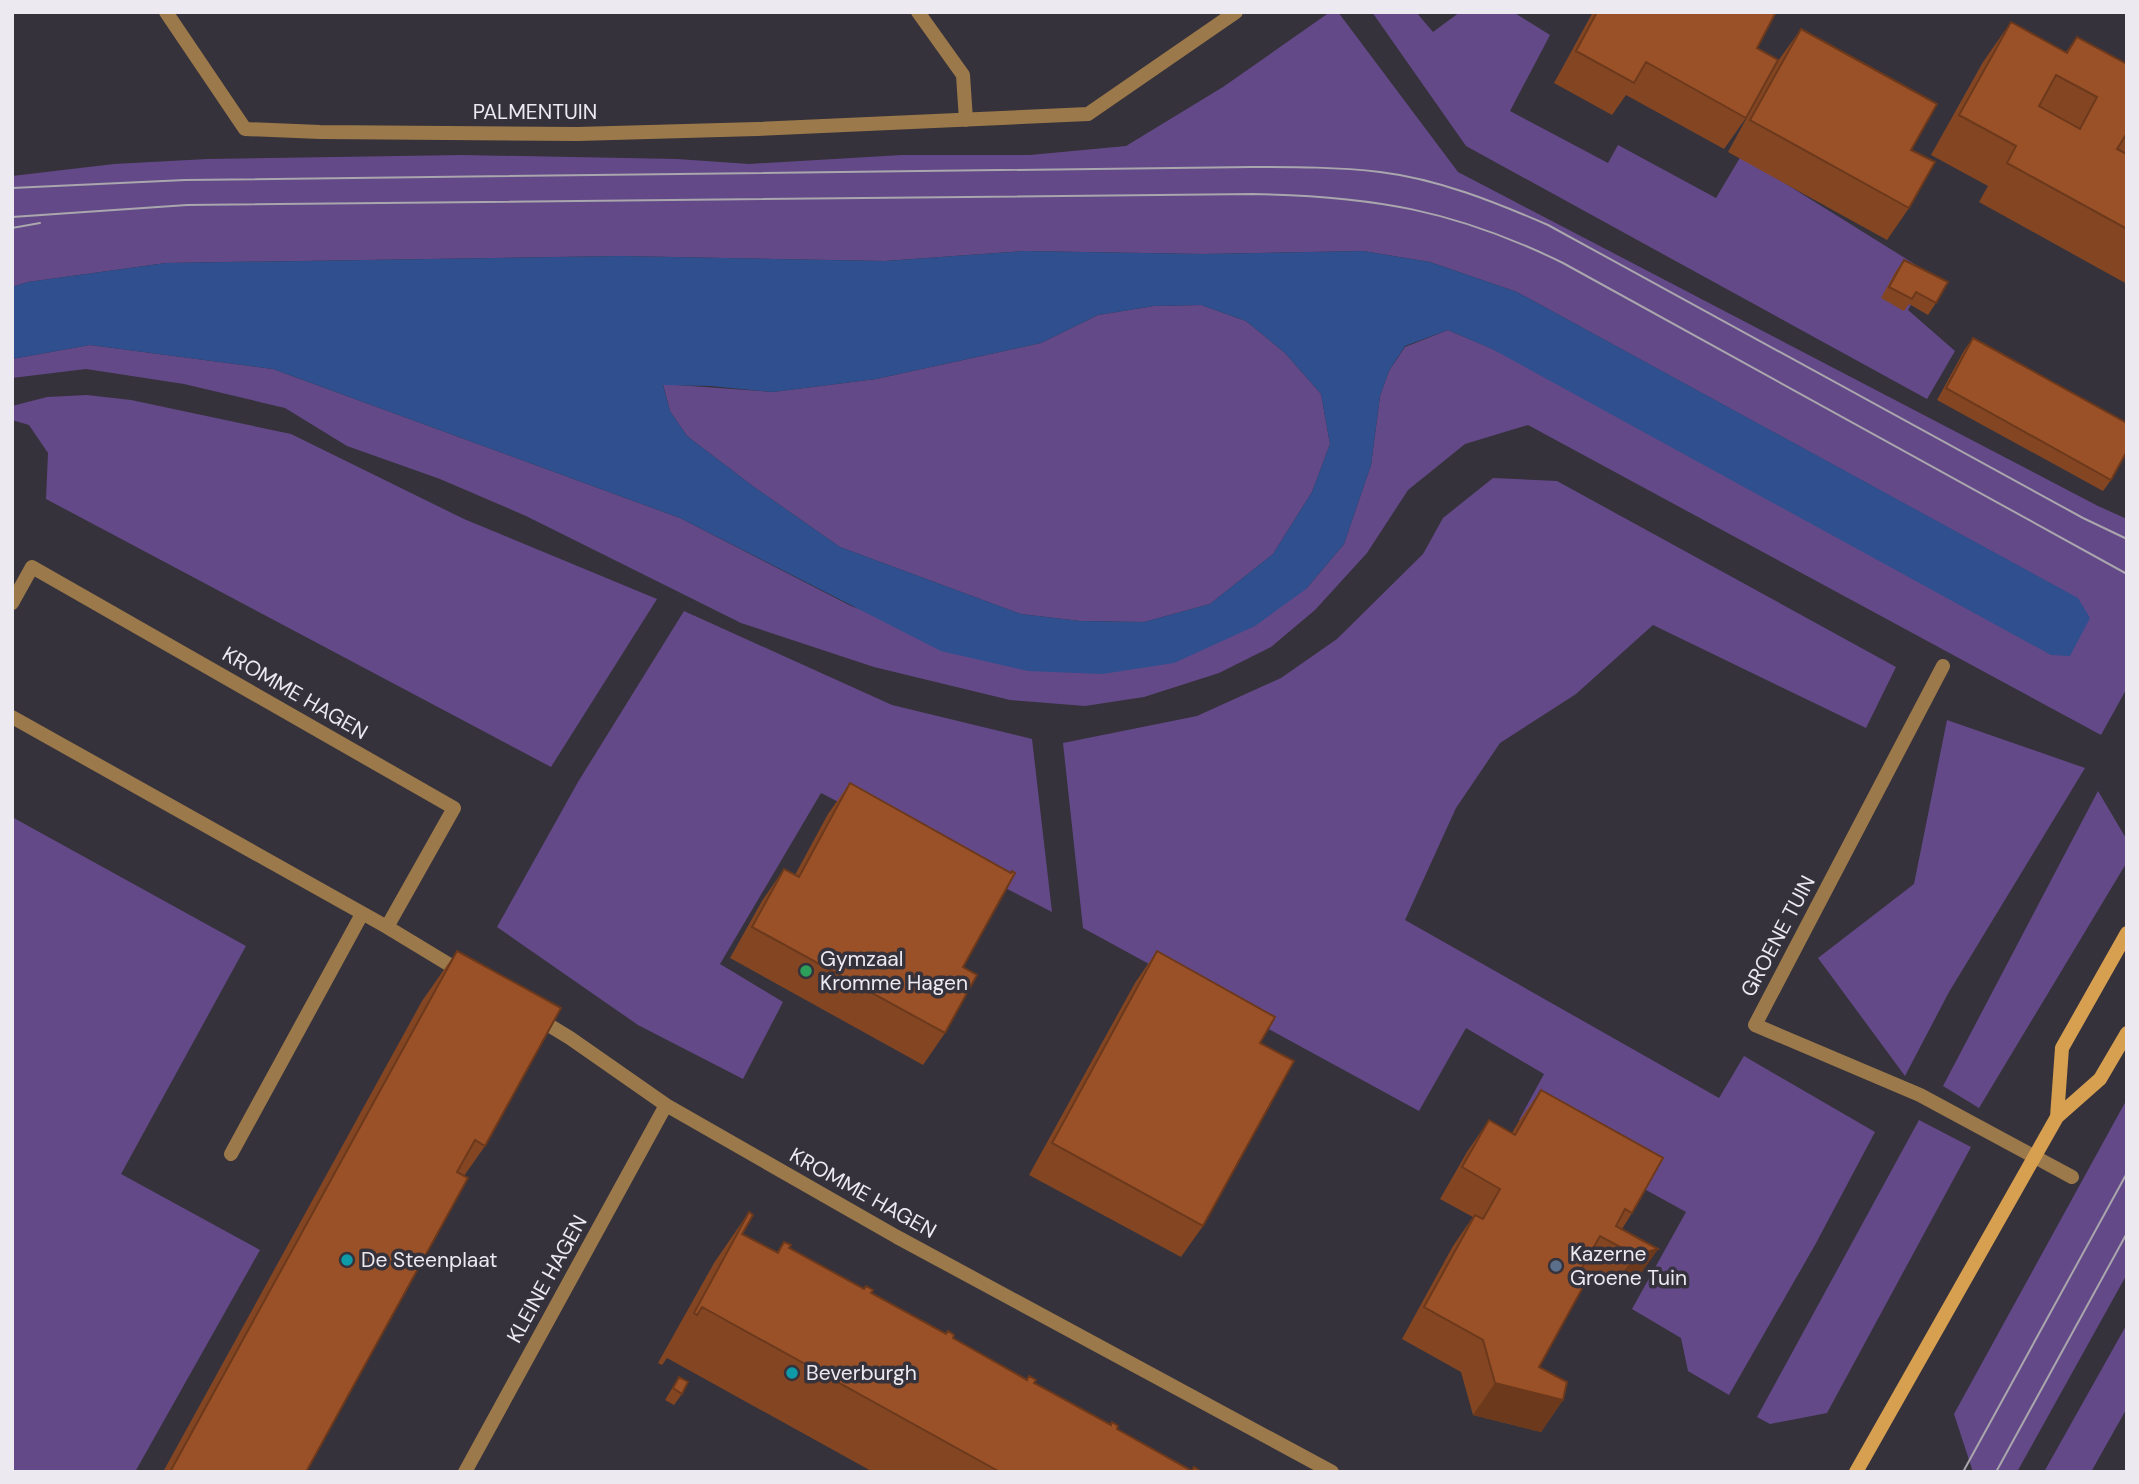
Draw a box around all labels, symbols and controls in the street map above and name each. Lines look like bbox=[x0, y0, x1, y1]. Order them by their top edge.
street label: PALMENTUIN bbox=[473, 98, 597, 126]
street label: KROMME HAGEN bbox=[217, 640, 373, 746]
street label: GROENE TUIN bbox=[1734, 871, 1822, 1001]
place label: Gymzaal Kromme Hagen bbox=[820, 945, 968, 997]
marker: Gymzaal Kromme Hagen bbox=[798, 963, 814, 979]
street label: KROMME HAGEN bbox=[785, 1141, 941, 1245]
street label: KLEINE HAGEN bbox=[500, 1210, 594, 1348]
place label: Kazerne Groene Tuin bbox=[1570, 1240, 1687, 1292]
place label: De Steenplaat bbox=[361, 1246, 498, 1274]
marker: De Steenplaat bbox=[339, 1252, 355, 1268]
marker: Kazerne Groene Tuin bbox=[1548, 1258, 1564, 1274]
place label: Beverburgh bbox=[806, 1359, 917, 1387]
marker: Beverburgh bbox=[784, 1365, 800, 1381]

